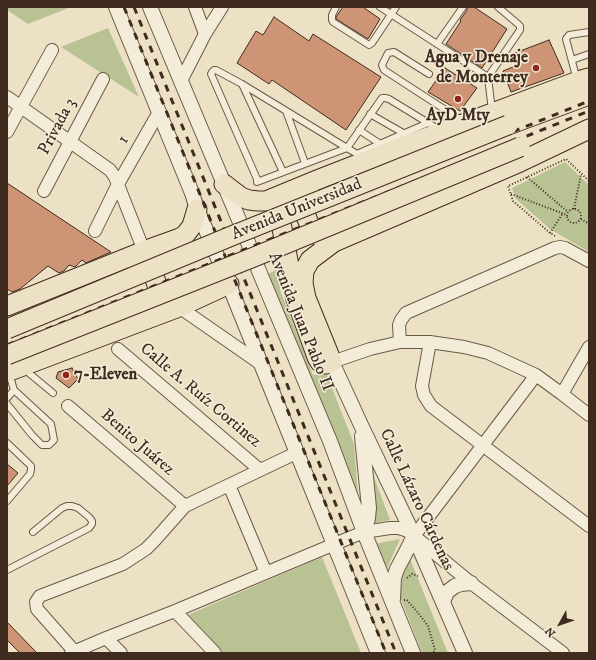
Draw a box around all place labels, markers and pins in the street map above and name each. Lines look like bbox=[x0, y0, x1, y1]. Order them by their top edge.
place label: Agua y Drenaje de Monterrey bbox=[425, 48, 528, 88]
marker: Agua y Drenaje de Monterrey bbox=[531, 63, 541, 73]
marker: AyD Mty bbox=[453, 94, 463, 104]
place label: AyD Mty bbox=[426, 106, 490, 126]
place label: 7-Eleven bbox=[74, 365, 137, 385]
marker: 7-Eleven bbox=[61, 370, 71, 380]

